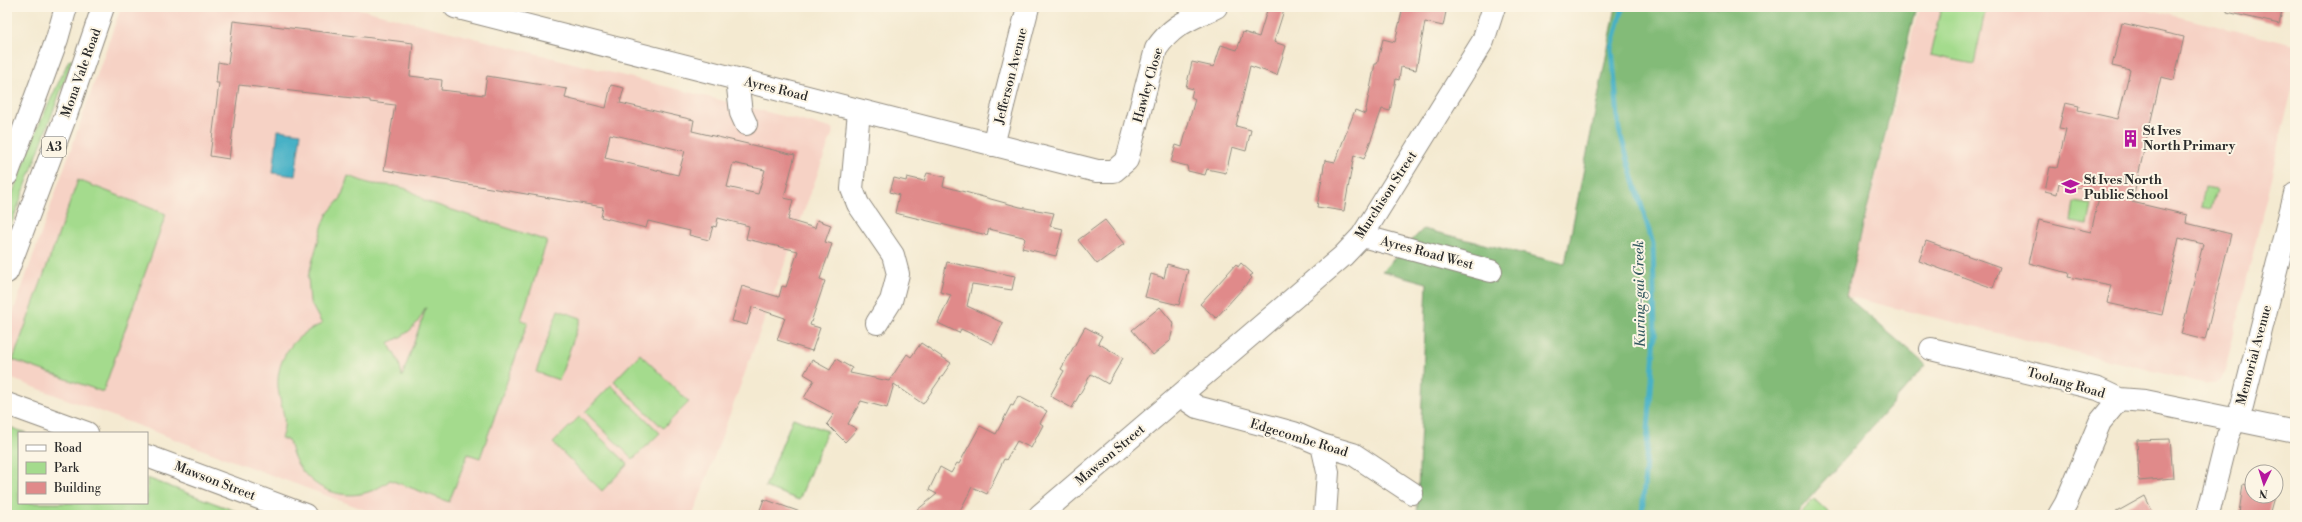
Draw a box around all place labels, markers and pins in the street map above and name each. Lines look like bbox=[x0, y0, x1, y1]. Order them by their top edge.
place label: St Ives North Primary bbox=[2143, 123, 2236, 154]
building icon: St Ives North Primary bbox=[2120, 128, 2140, 148]
place label: St Ives North Public School bbox=[2084, 172, 2169, 203]
school or university icon: St Ives North Public School bbox=[2061, 177, 2081, 197]

